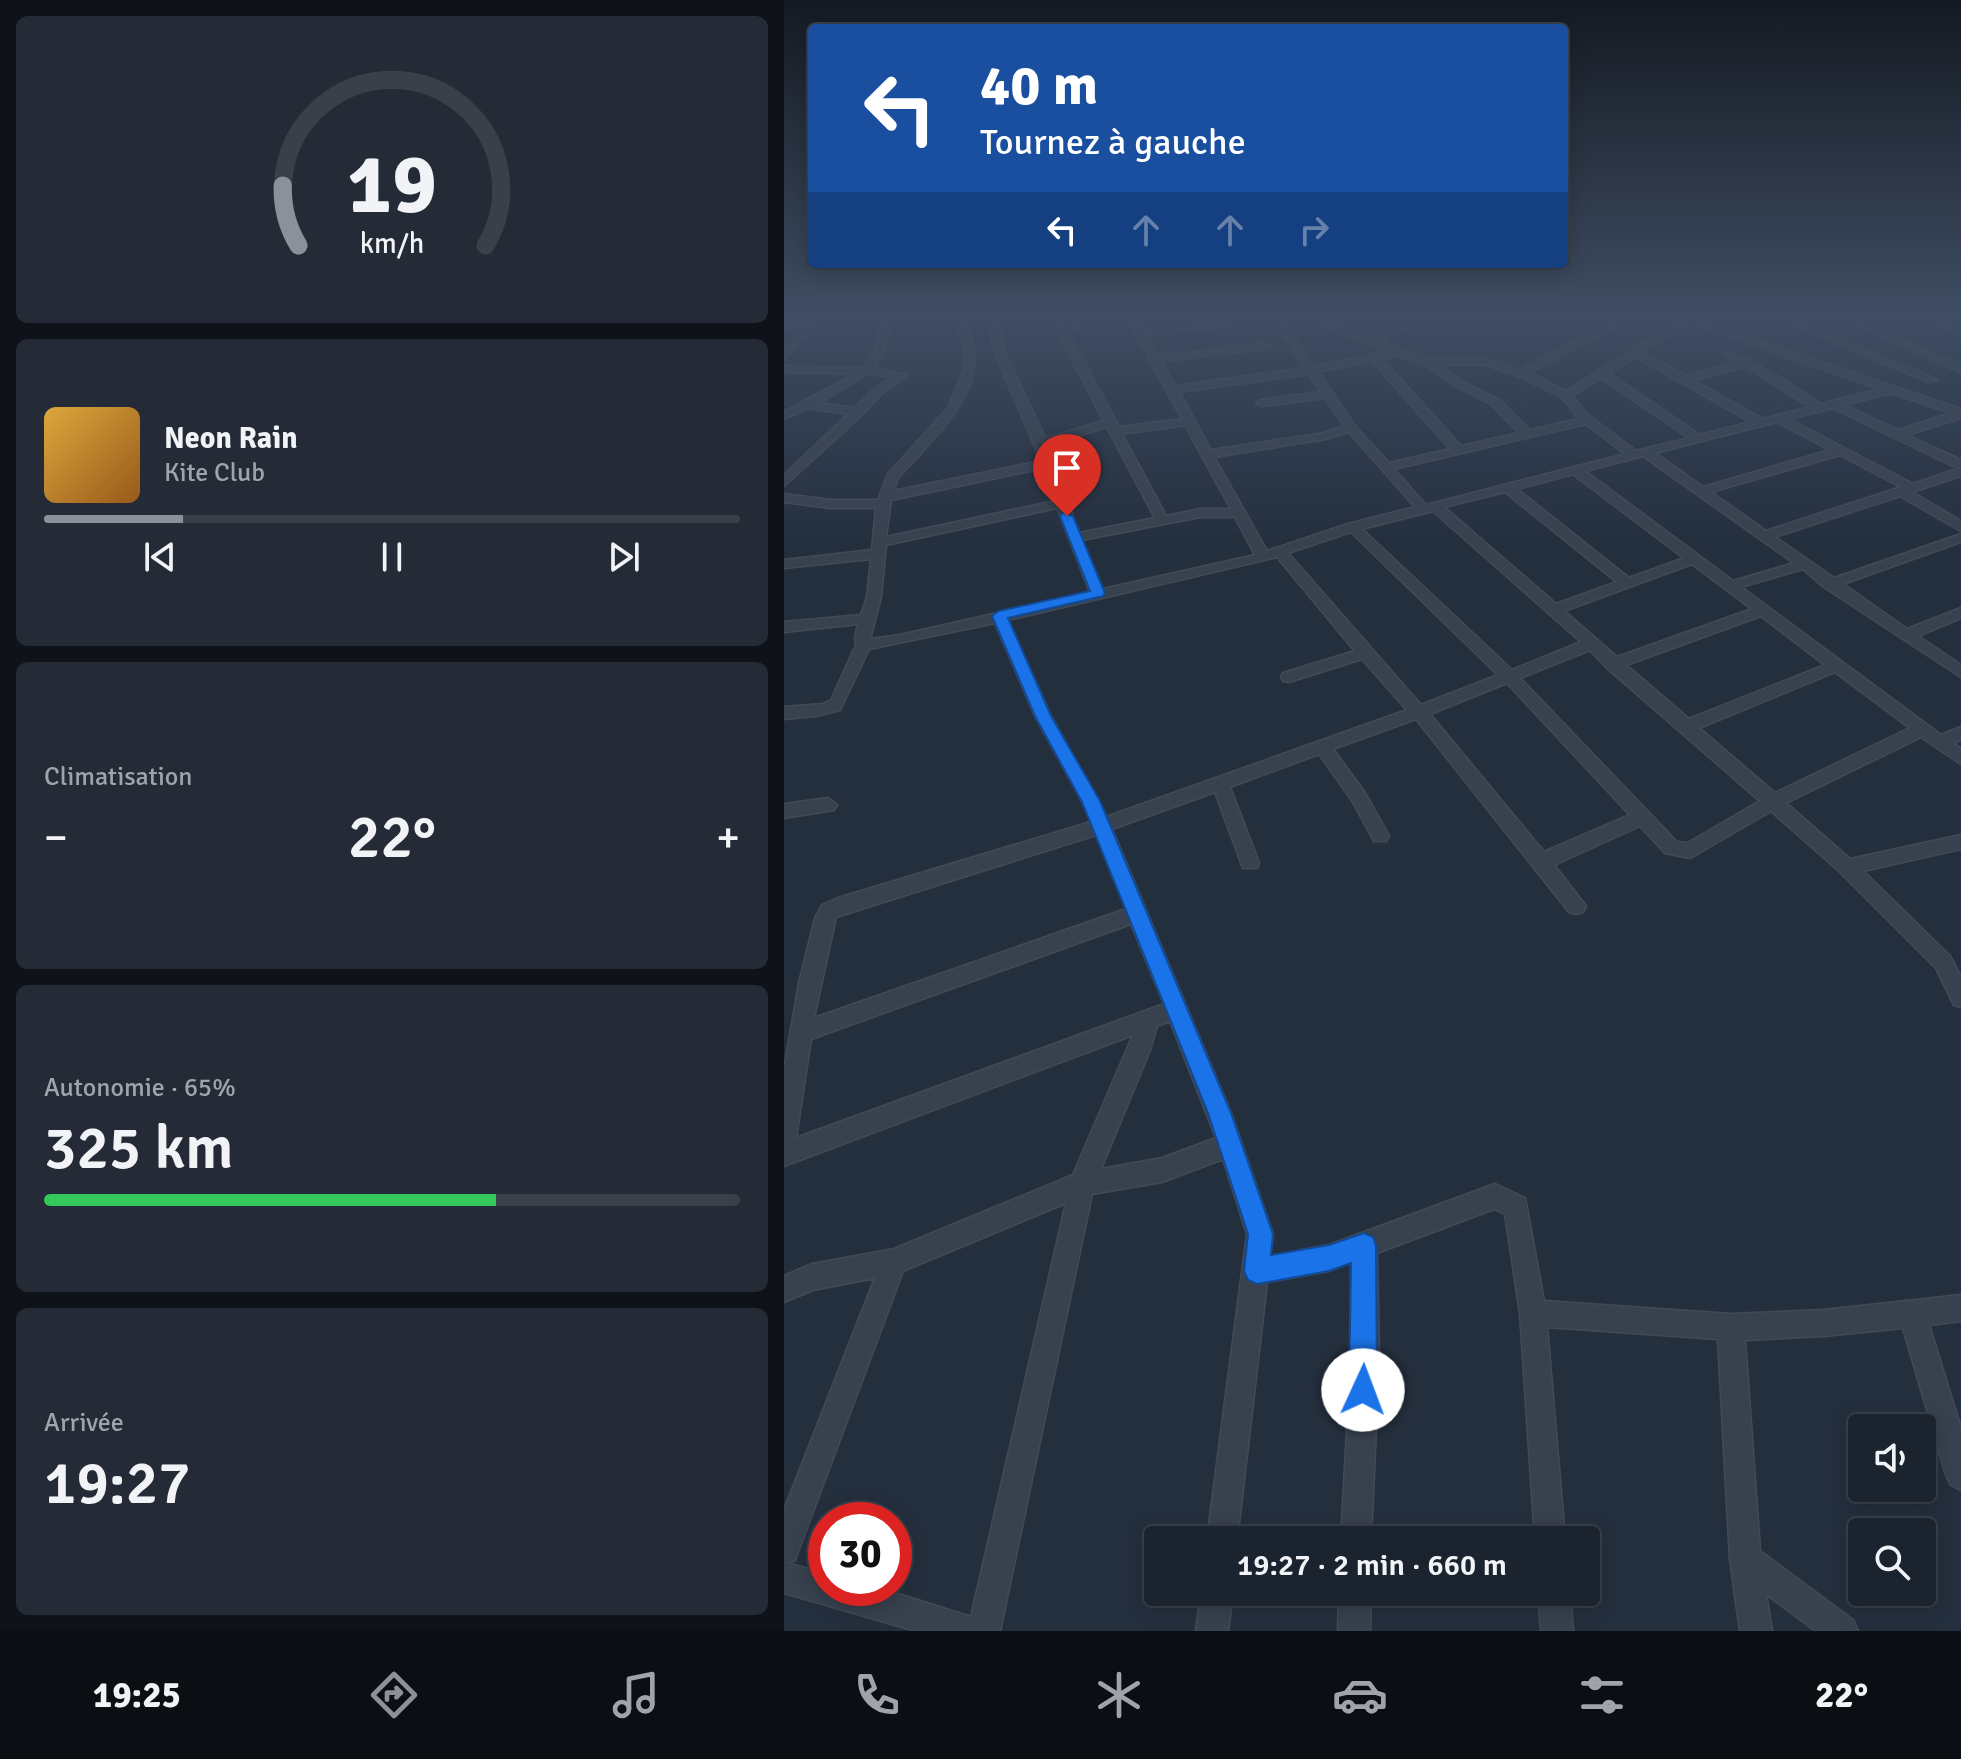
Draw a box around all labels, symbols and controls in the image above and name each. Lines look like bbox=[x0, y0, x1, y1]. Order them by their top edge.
text: 40 m bbox=[980, 51, 1098, 120]
icon: left bbox=[848, 56, 952, 160]
text: Tournez à gauche bbox=[980, 120, 1246, 165]
text: 19 bbox=[347, 133, 437, 235]
icon: left bbox=[1040, 208, 1084, 252]
icon: ahead bbox=[1124, 208, 1168, 252]
icon: ahead bbox=[1208, 208, 1252, 252]
icon: right bbox=[1292, 208, 1336, 252]
text: km/h bbox=[360, 226, 424, 261]
text: Neon Rain bbox=[164, 420, 298, 457]
pin bbox=[1033, 434, 1101, 516]
icon: arrive bbox=[1045, 446, 1089, 490]
text: Kite Club bbox=[164, 457, 265, 489]
icon: previous bbox=[138, 535, 182, 579]
icon: pause bbox=[370, 535, 414, 579]
icon: next bbox=[602, 535, 646, 579]
text: Climatisation bbox=[44, 761, 193, 793]
text: 22° bbox=[348, 801, 436, 875]
text: − bbox=[44, 811, 68, 865]
text: + bbox=[716, 811, 740, 865]
text: Autonomie · 65% bbox=[44, 1072, 236, 1104]
text: 325 km bbox=[44, 1112, 233, 1186]
position arrow bbox=[1321, 1348, 1405, 1432]
text: Arrivée bbox=[44, 1407, 124, 1439]
map controls bbox=[1848, 1414, 1936, 1606]
button: sound bbox=[1848, 1414, 1936, 1502]
text: 19:27 bbox=[44, 1447, 191, 1521]
speed limit sign: 30 bbox=[808, 1502, 912, 1606]
button: search bbox=[1848, 1518, 1936, 1606]
text: 19:27 · 2 min · 660 m bbox=[1237, 1547, 1507, 1584]
icon: directions bbox=[366, 1667, 422, 1723]
icon: music bbox=[608, 1667, 664, 1723]
icon: phone bbox=[849, 1667, 905, 1723]
icon: climate bbox=[1091, 1667, 1147, 1723]
icon: car bbox=[1332, 1667, 1388, 1723]
icon: filters bbox=[1574, 1667, 1630, 1723]
text: 19:25 bbox=[93, 1673, 181, 1718]
text: 22° bbox=[1815, 1673, 1868, 1718]

